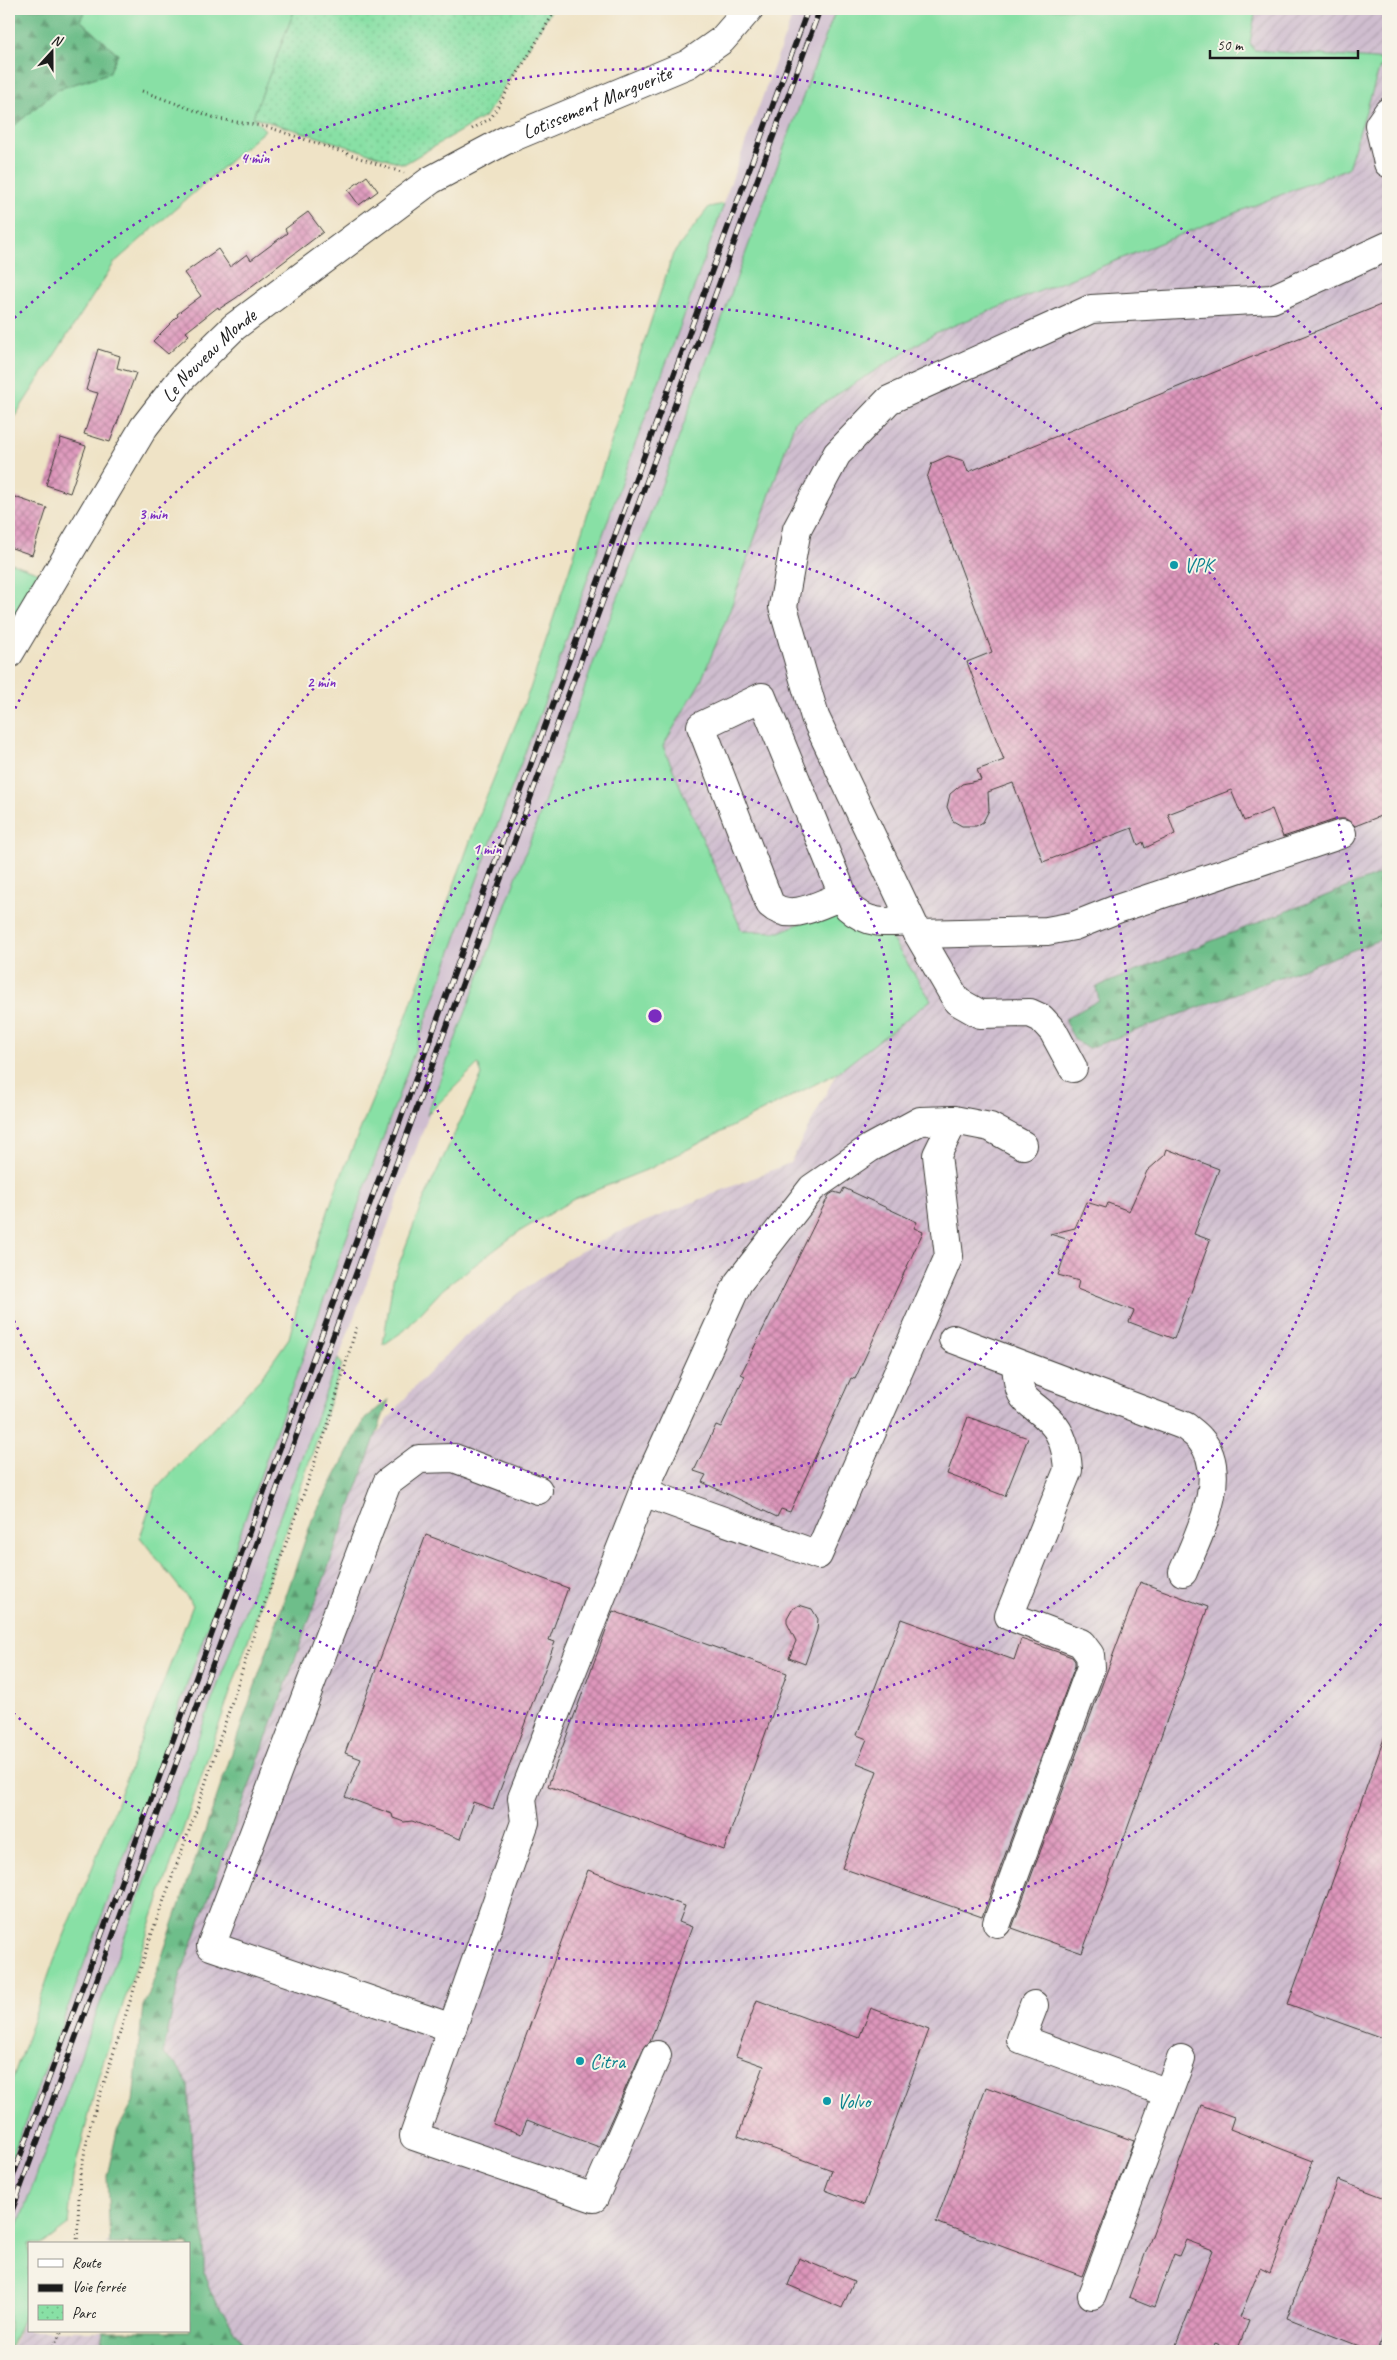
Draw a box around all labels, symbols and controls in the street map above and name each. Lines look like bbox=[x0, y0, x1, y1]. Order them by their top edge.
north arrow bbox=[28, 28, 78, 78]
scale bar bbox=[1210, 28, 1357, 60]
text: N bbox=[49, 31, 66, 51]
text: 50 m bbox=[1217, 36, 1244, 55]
street label: Lotissement Marguerite bbox=[519, 60, 676, 145]
text: 4 min bbox=[241, 149, 270, 168]
street label: Le Nouveau Monde bbox=[156, 302, 262, 407]
text: 3 min bbox=[139, 505, 168, 524]
place label: VPK bbox=[1184, 553, 1216, 578]
marker: VPK bbox=[1168, 559, 1180, 571]
text: 2 min bbox=[307, 673, 336, 692]
text: 1 min bbox=[473, 840, 502, 859]
centre of rings bbox=[646, 1007, 664, 1025]
place label: Citra bbox=[590, 2049, 627, 2074]
marker: Citra bbox=[574, 2055, 586, 2067]
place label: Volvo bbox=[837, 2089, 872, 2114]
marker: Volvo bbox=[821, 2095, 833, 2107]
legend bbox=[28, 2242, 190, 2332]
text: Route bbox=[72, 2254, 102, 2273]
text: Voie ferrée bbox=[72, 2278, 126, 2297]
text: Parc bbox=[72, 2304, 96, 2323]

